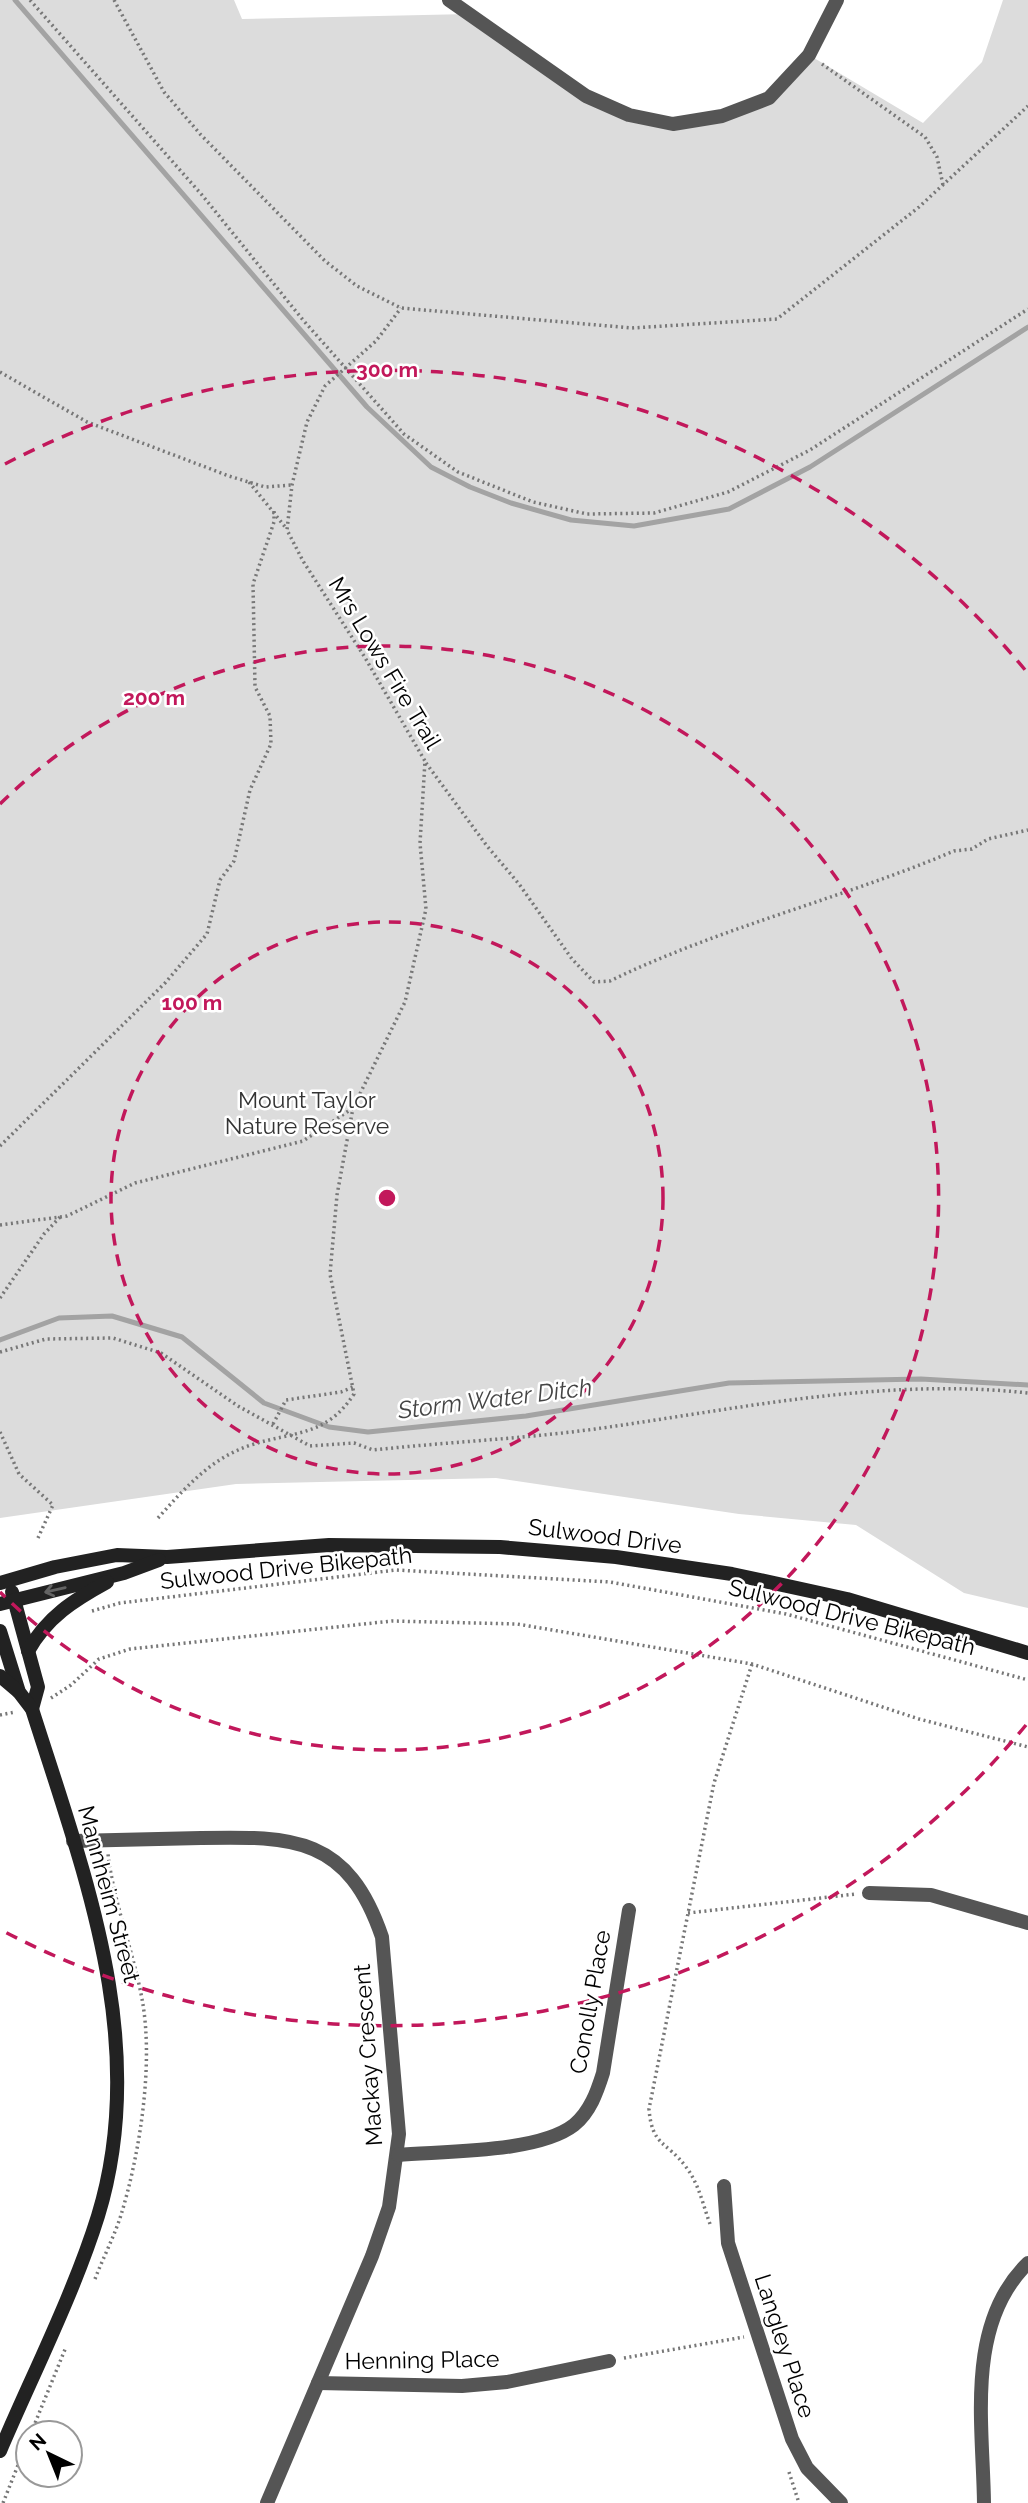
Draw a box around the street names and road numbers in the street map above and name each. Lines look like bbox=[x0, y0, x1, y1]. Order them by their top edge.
street label: Mrs Lows Fire Trail bbox=[323, 572, 448, 754]
street label: Sulwood Drive bbox=[527, 1513, 683, 1558]
street label: Sulwood Drive Bikepath bbox=[159, 1541, 413, 1594]
street label: Sulwood Drive Bikepath bbox=[726, 1573, 978, 1660]
street label: Mannheim Street bbox=[73, 1802, 146, 1986]
street label: Conolly Place bbox=[564, 1928, 615, 2076]
street label: Mackay Crescent bbox=[348, 1963, 387, 2147]
street label: Langley Place bbox=[749, 2270, 821, 2421]
street label: Henning Place bbox=[344, 2345, 500, 2374]

